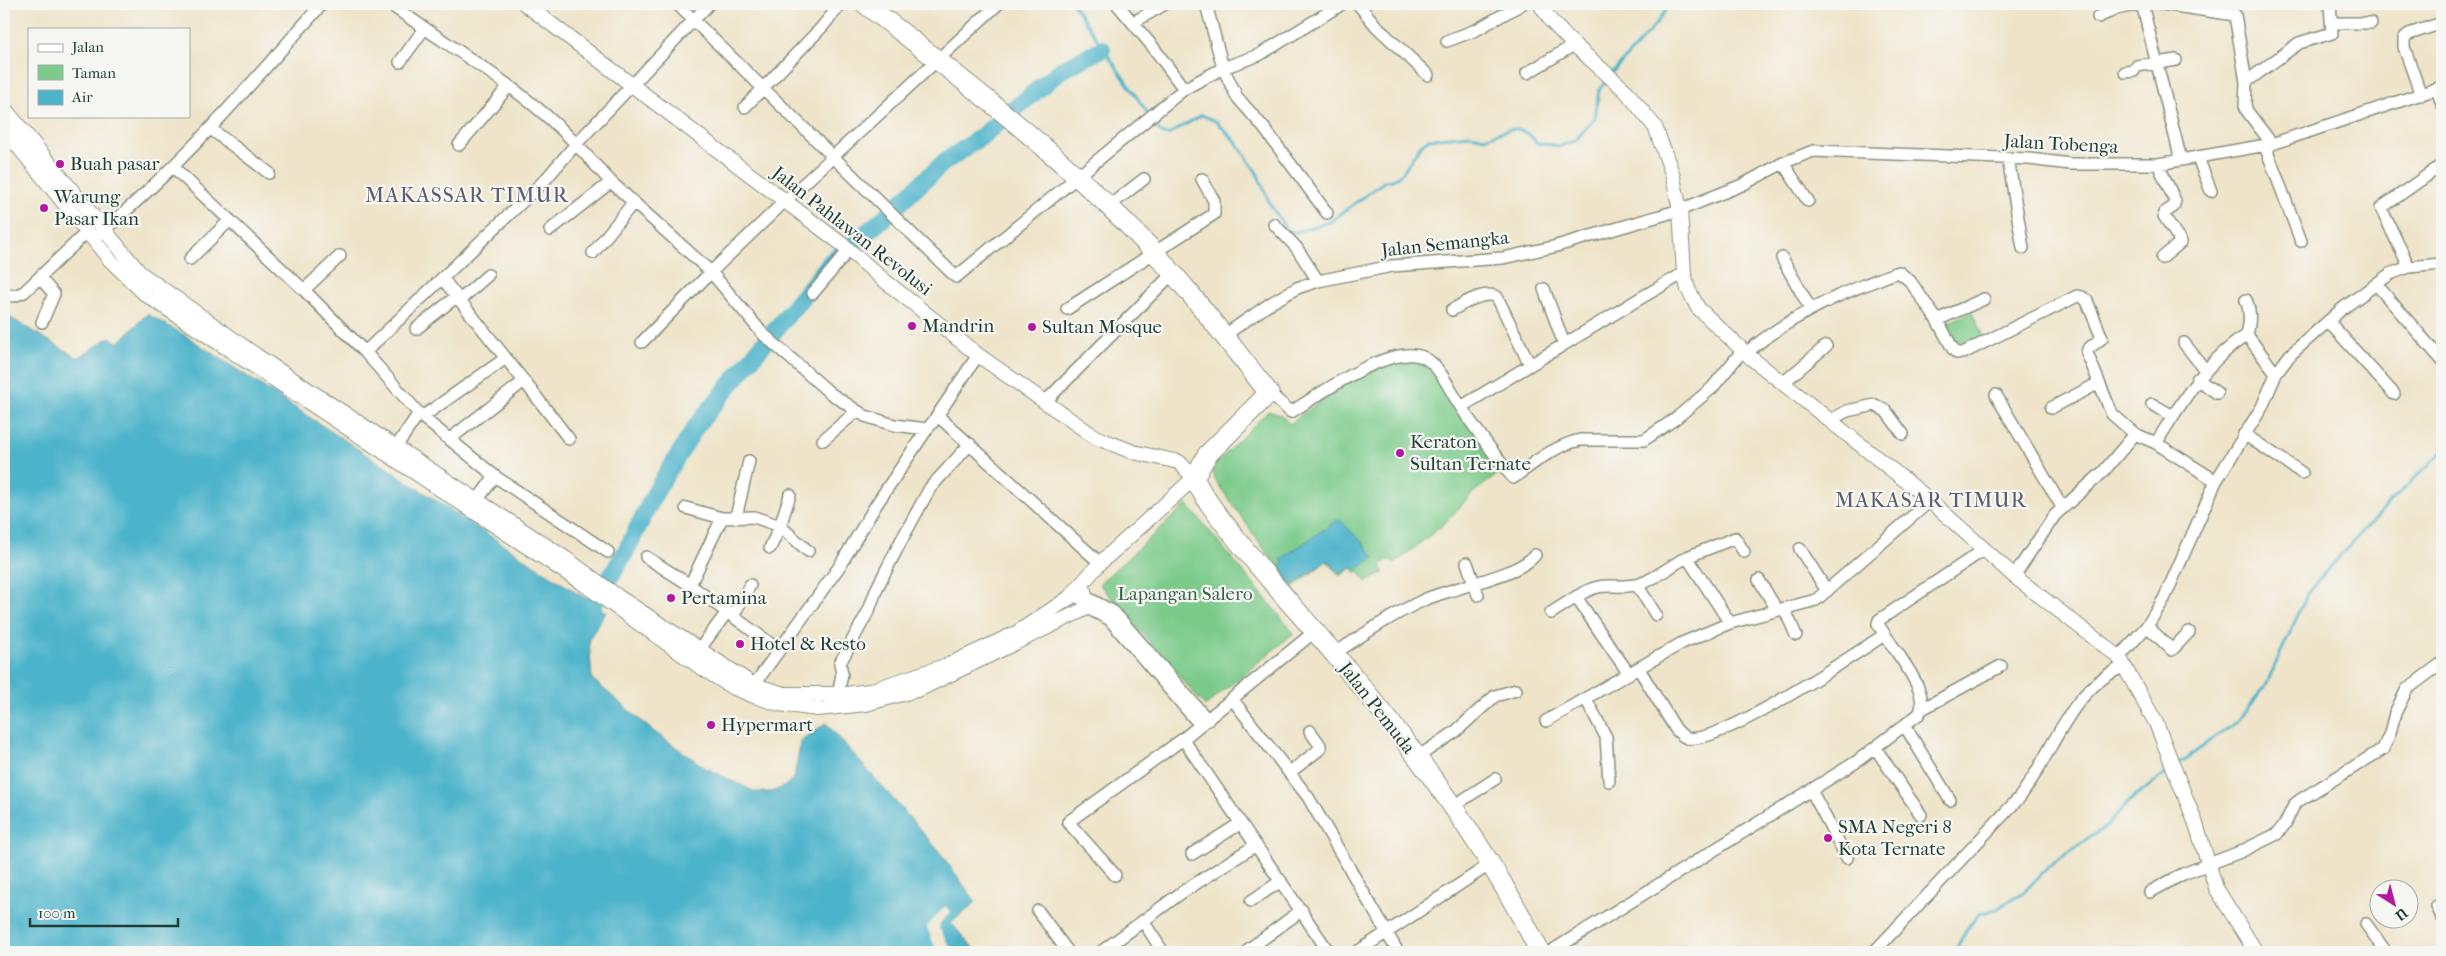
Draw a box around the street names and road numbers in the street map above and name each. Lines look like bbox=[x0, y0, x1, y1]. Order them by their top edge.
street label: Jalan Tobenga bbox=[2001, 130, 2119, 158]
street label: Jalan Pahlawan Revolusi bbox=[766, 161, 937, 300]
street label: Jalan Semangka bbox=[1378, 226, 1510, 262]
street label: Jalan Pemuda bbox=[1333, 656, 1420, 758]

